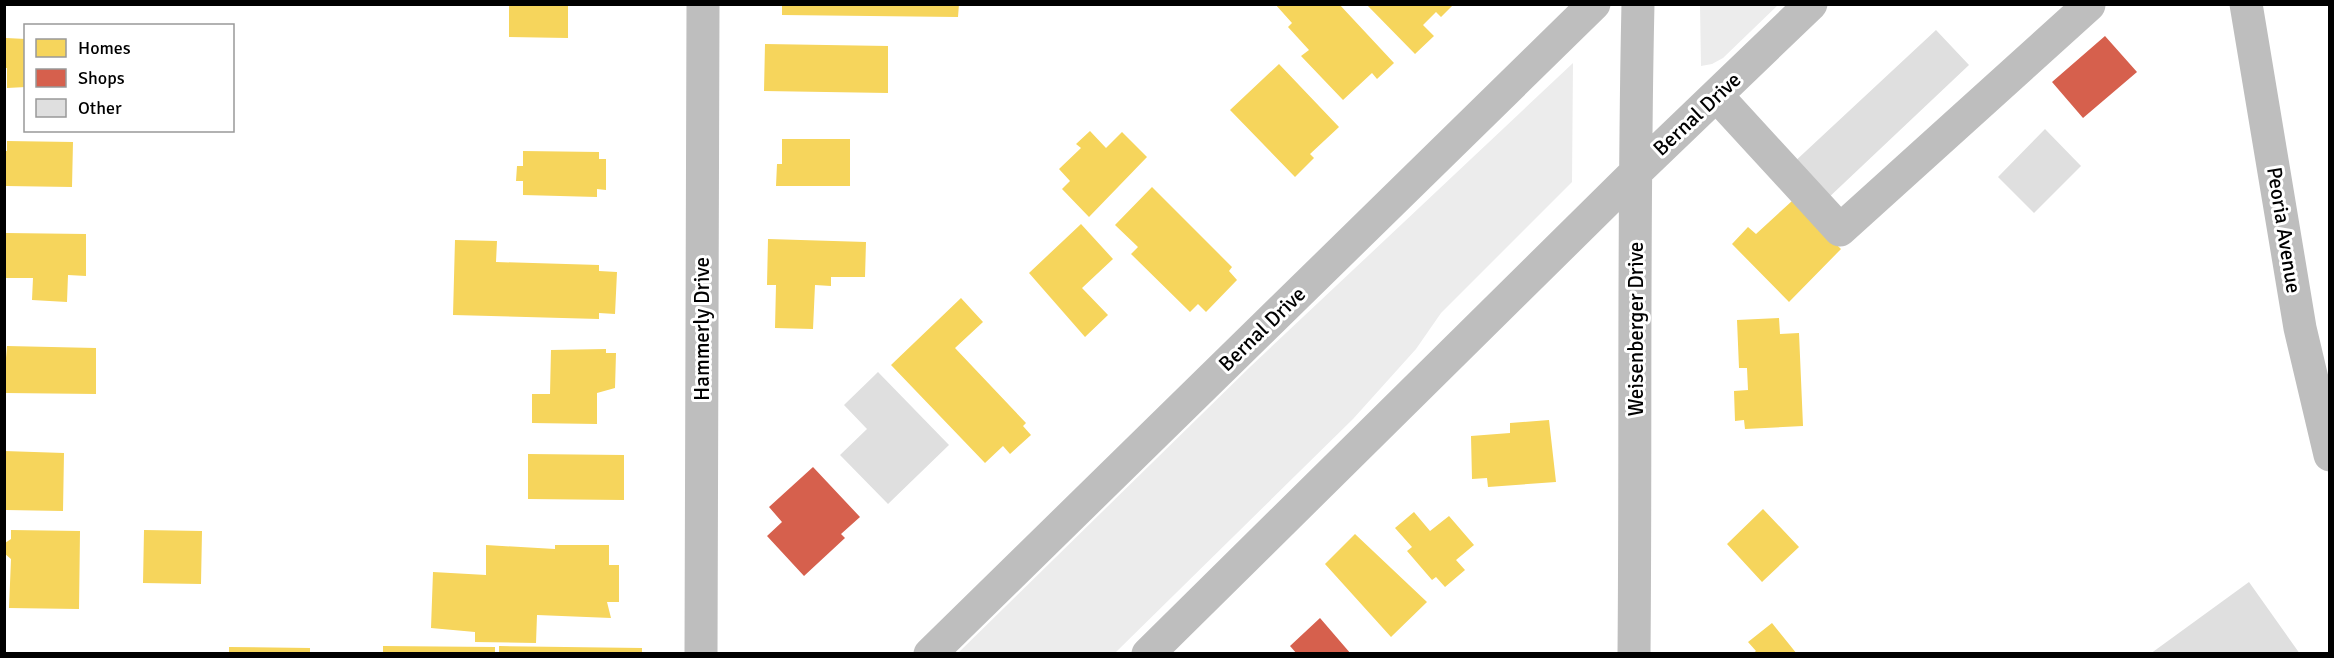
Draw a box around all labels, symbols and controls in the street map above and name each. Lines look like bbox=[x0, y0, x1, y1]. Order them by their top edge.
legend bbox=[24, 24, 234, 132]
text: Homes bbox=[78, 37, 131, 59]
text: Shops bbox=[78, 67, 125, 89]
street label: Bernal Drive bbox=[1648, 67, 1746, 161]
text: Other bbox=[78, 97, 122, 119]
street label: Peoria Avenue bbox=[2261, 165, 2307, 295]
street label: Weisenberger Drive bbox=[1623, 242, 1649, 416]
street label: Hammerly Drive bbox=[689, 257, 715, 401]
street label: Bernal Drive bbox=[1213, 281, 1311, 377]

